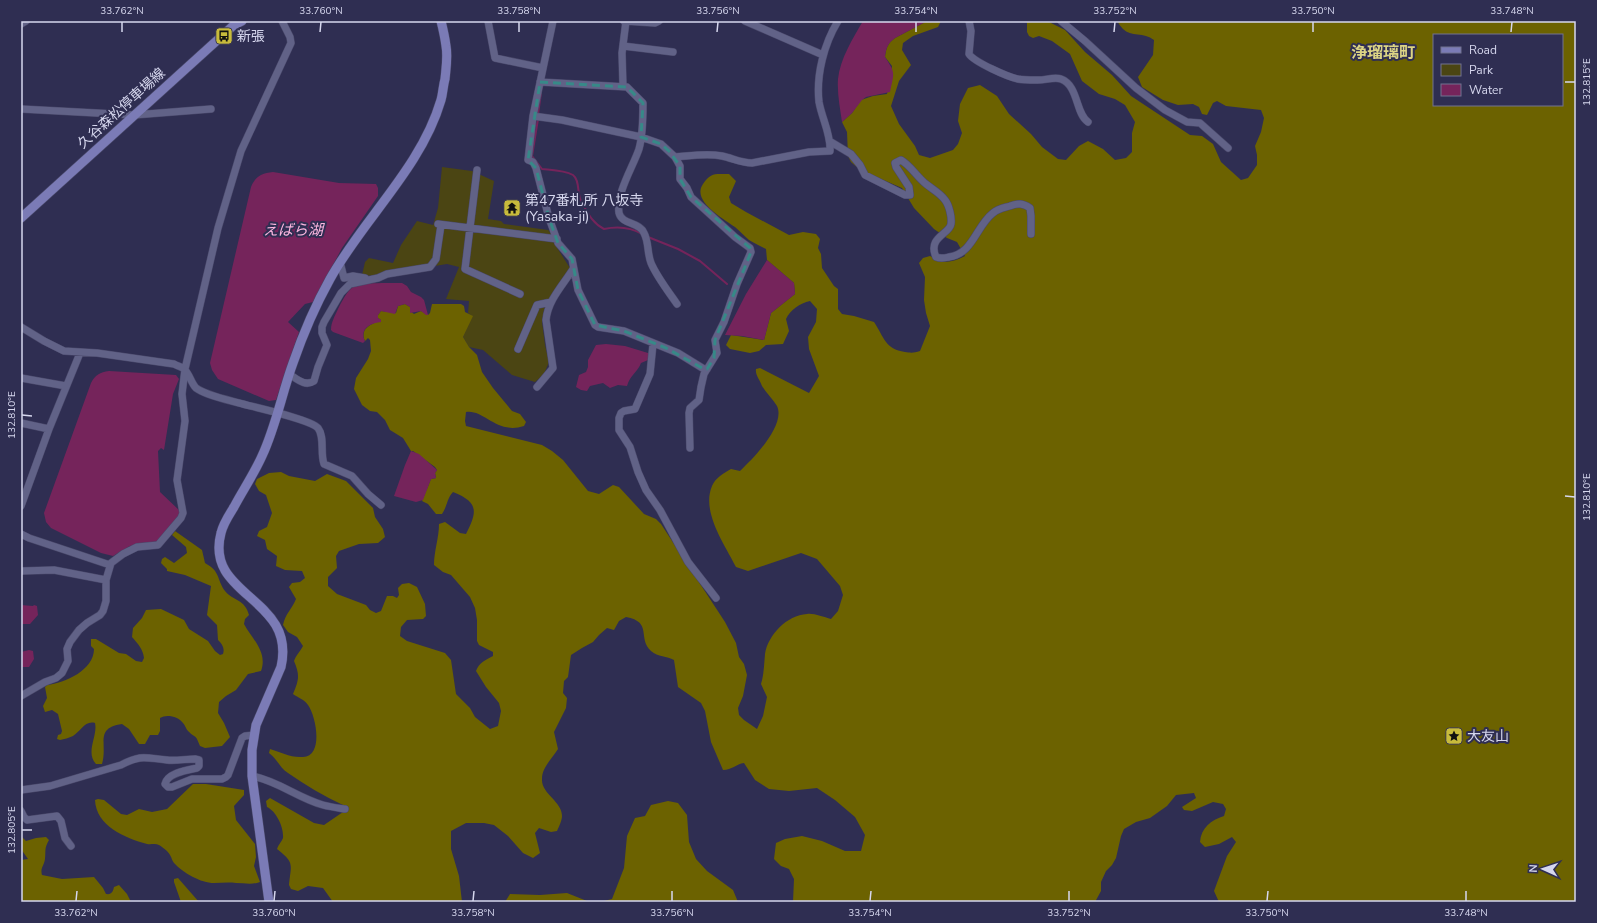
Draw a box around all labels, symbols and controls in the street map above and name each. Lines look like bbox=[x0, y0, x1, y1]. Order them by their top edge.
text: 33.762°N bbox=[100, 4, 144, 18]
text: 33.760°N bbox=[299, 4, 343, 18]
text: 33.758°N bbox=[497, 4, 541, 18]
text: 33.756°N bbox=[696, 4, 740, 18]
text: 33.754°N bbox=[894, 4, 938, 18]
text: 33.752°N bbox=[1093, 4, 1137, 18]
text: 33.750°N bbox=[1291, 4, 1335, 18]
text: 33.748°N bbox=[1490, 4, 1534, 18]
bus stop icon: 新張 bbox=[214, 26, 234, 46]
place label: 新張 bbox=[237, 27, 265, 46]
legend bbox=[1433, 34, 1563, 106]
district label: 浄瑠璃町 bbox=[1351, 42, 1415, 64]
text: Road bbox=[1469, 42, 1497, 58]
text: 132.815°E bbox=[1580, 58, 1594, 106]
text: Park bbox=[1469, 62, 1494, 78]
street label: 久谷森松停車場線 bbox=[73, 64, 169, 153]
text: Water bbox=[1469, 82, 1503, 98]
place label: 第47番札所 八坂寺 (Yasaka-ji) bbox=[525, 191, 643, 226]
temple icon: 第47番札所 八坂寺 (Yasaka-ji) bbox=[502, 198, 522, 218]
water label: えばら湖 bbox=[263, 220, 325, 240]
text: 132.810°E bbox=[5, 391, 19, 439]
text: 132.810°E bbox=[1580, 473, 1594, 521]
place icon: 大友山 bbox=[1444, 726, 1464, 746]
place label: 大友山 bbox=[1467, 727, 1509, 746]
text: 132.805°E bbox=[5, 806, 19, 854]
north arrow bbox=[1523, 849, 1563, 889]
text: N bbox=[1526, 864, 1541, 873]
text: 33.762°N bbox=[54, 906, 98, 920]
text: 33.760°N bbox=[252, 906, 296, 920]
text: 33.758°N bbox=[451, 906, 495, 920]
text: 33.756°N bbox=[650, 906, 694, 920]
text: 33.754°N bbox=[848, 906, 892, 920]
text: 33.752°N bbox=[1047, 906, 1091, 920]
text: 33.750°N bbox=[1245, 906, 1289, 920]
text: 33.748°N bbox=[1444, 906, 1488, 920]

